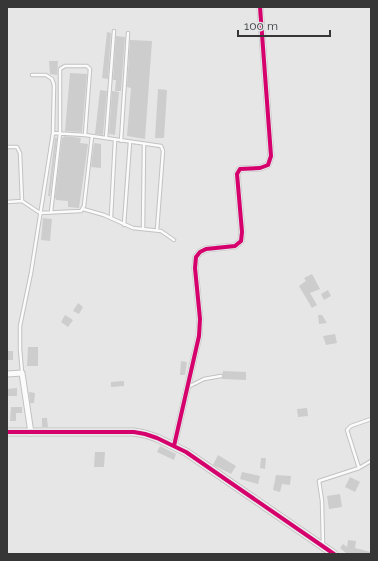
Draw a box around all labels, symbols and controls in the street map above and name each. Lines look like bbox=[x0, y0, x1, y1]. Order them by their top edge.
scale bar bbox=[238, 12, 330, 38]
text: 100 m bbox=[244, 19, 278, 33]

